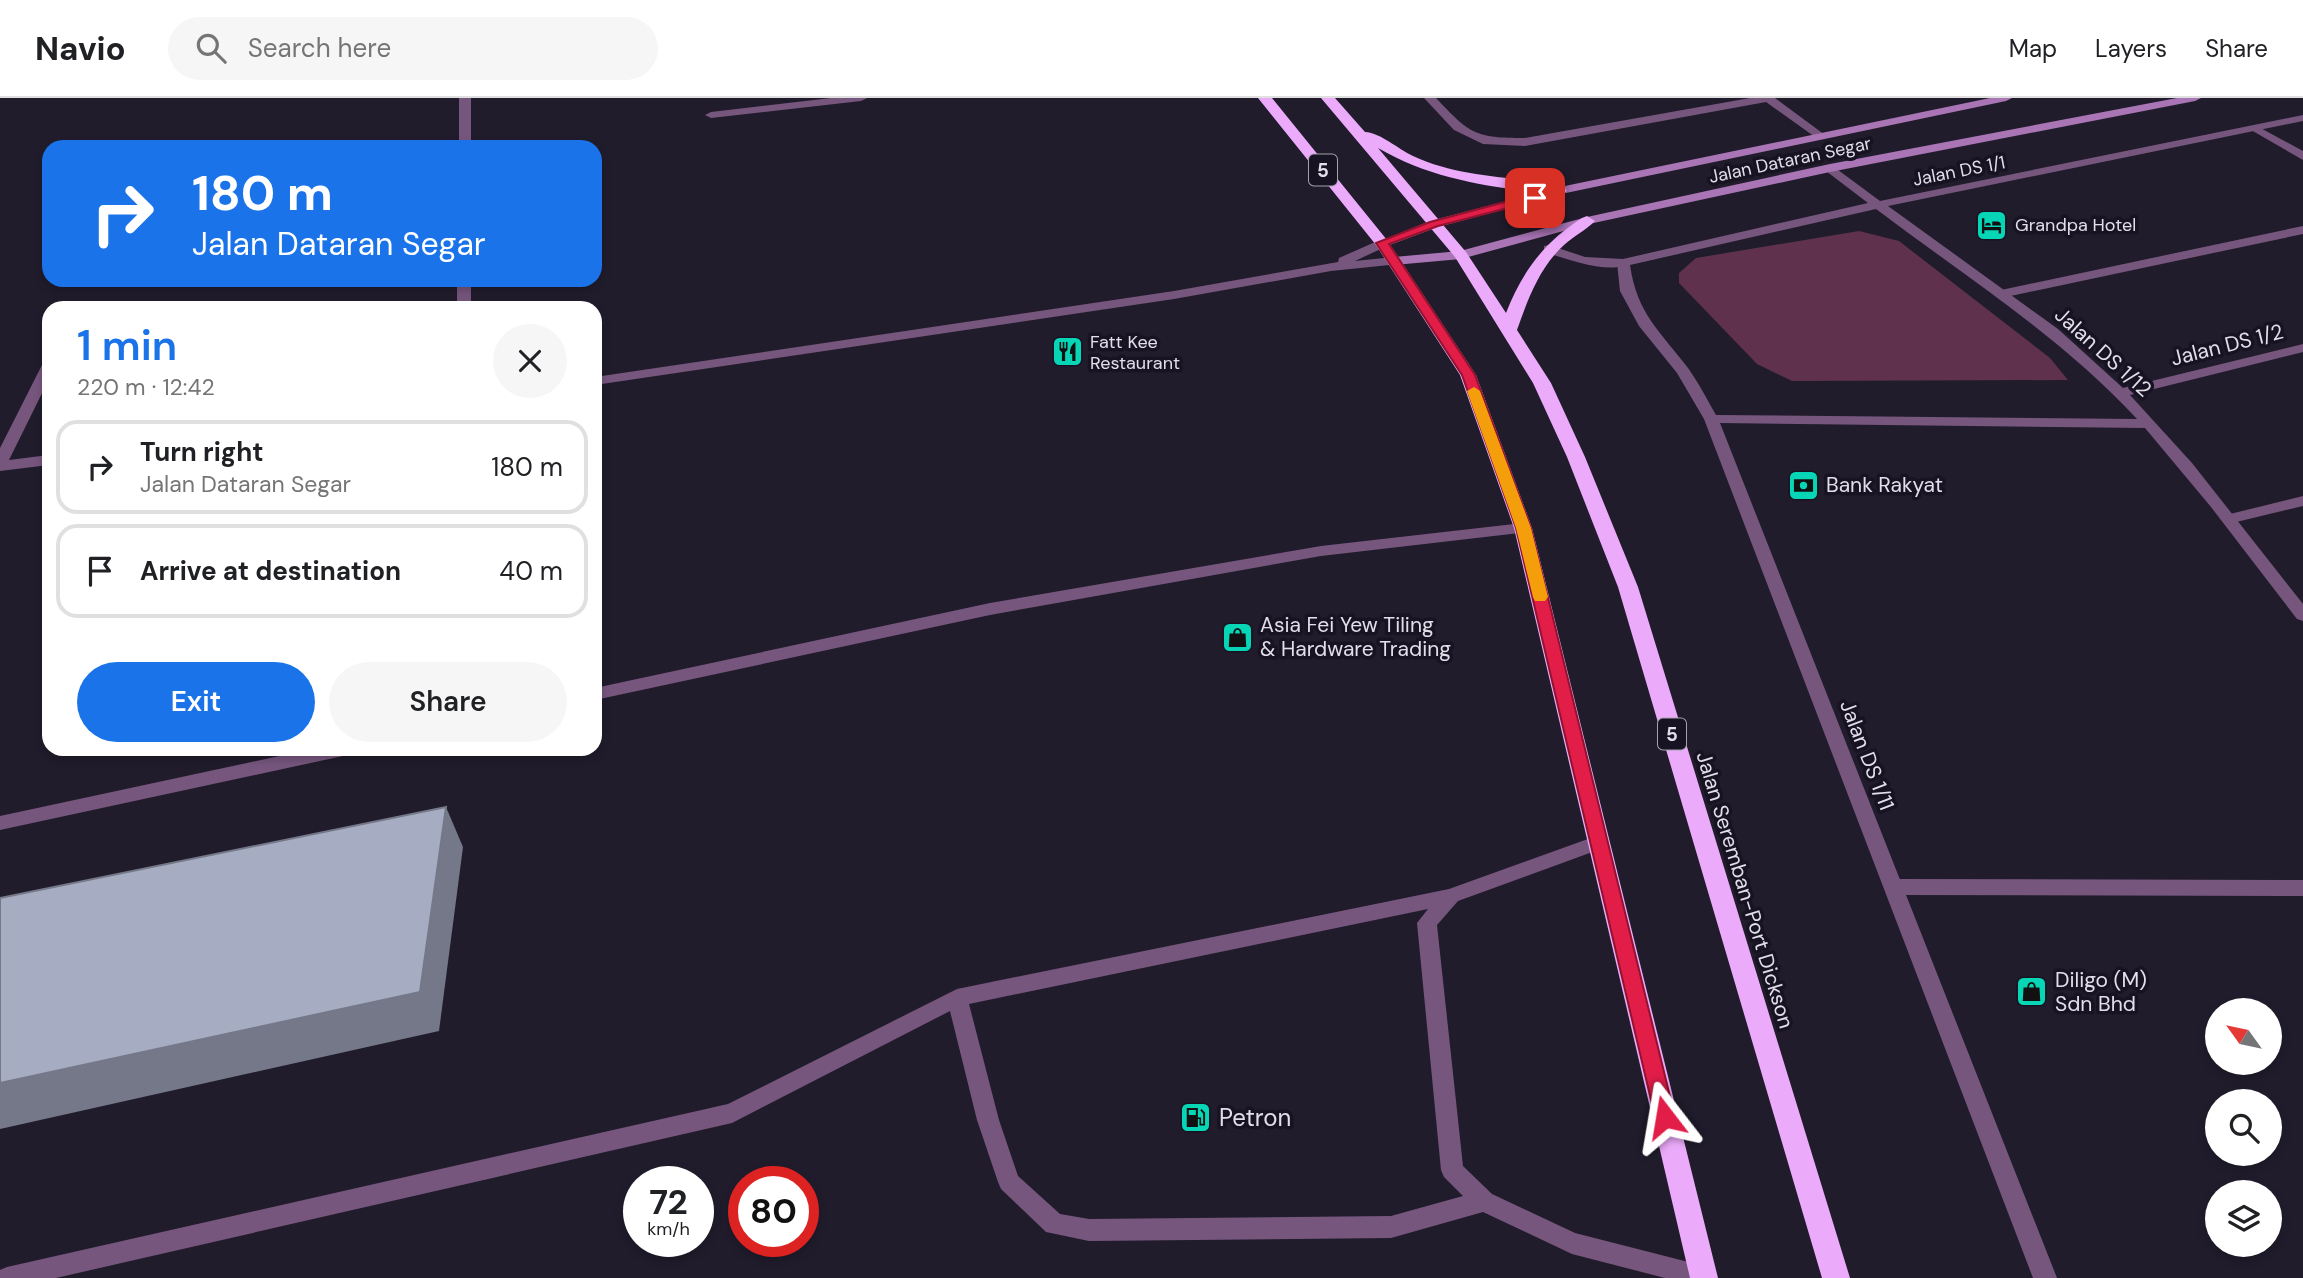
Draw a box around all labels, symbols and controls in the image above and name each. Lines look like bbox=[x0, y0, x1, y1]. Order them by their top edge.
search box bbox=[168, 17, 658, 80]
text: Navio bbox=[35, 27, 126, 70]
icon: search bbox=[192, 29, 230, 67]
text: Search here bbox=[248, 31, 391, 65]
text: Map bbox=[2009, 33, 2057, 64]
text: Layers bbox=[2095, 33, 2167, 64]
text: Share bbox=[2205, 33, 2268, 64]
street label: Jalan Dataran Segar bbox=[1707, 131, 1874, 189]
street label: Jalan DS 1/1 bbox=[1911, 150, 2007, 192]
road number: 5 bbox=[1309, 155, 1337, 186]
text: 180 m bbox=[192, 161, 333, 225]
icon: right bbox=[77, 168, 168, 259]
pin bbox=[1505, 168, 1565, 228]
icon: arrive bbox=[1516, 179, 1554, 217]
hotel icon: Grandpa Hotel bbox=[1975, 208, 2009, 242]
place label: Grandpa Hotel bbox=[2015, 213, 2136, 237]
text: Jalan Dataran Segar bbox=[192, 223, 486, 265]
street label: Jalan DS 1/12 bbox=[2049, 301, 2157, 403]
text: 1 min bbox=[77, 318, 177, 373]
street label: Jalan DS 1/2 bbox=[2168, 318, 2286, 372]
button: close bbox=[493, 324, 567, 398]
place label: Fatt Kee Restaurant bbox=[1090, 330, 1180, 375]
restaurant icon: Fatt Kee Restaurant bbox=[1050, 335, 1084, 369]
text: 220 m · 12:42 bbox=[77, 372, 215, 402]
text: Turn right bbox=[140, 435, 264, 469]
icon: right bbox=[81, 448, 119, 486]
text: 180 m bbox=[491, 450, 563, 484]
bank icon: Bank Rakyat bbox=[1786, 468, 1820, 502]
text: Jalan Dataran Segar bbox=[140, 469, 351, 499]
place label: Bank Rakyat bbox=[1826, 471, 1943, 499]
icon: arrive bbox=[81, 552, 119, 590]
text: Arrive at destination bbox=[140, 554, 401, 588]
text: 40 m bbox=[499, 554, 563, 588]
place label: Asia Fei Yew Tiling & Hardware Trading bbox=[1260, 611, 1451, 663]
shop icon: Asia Fei Yew Tiling & Hardware Trading bbox=[1220, 620, 1254, 654]
button: Exit bbox=[77, 662, 315, 742]
button: Share bbox=[329, 662, 567, 742]
street label: Jalan DS 1/11 bbox=[1833, 696, 1901, 814]
road number: 5 bbox=[1658, 719, 1686, 750]
street label: Jalan Seremban-Port Dickson bbox=[1690, 748, 1800, 1032]
place label: Diligo (M) Sdn Bhd bbox=[2055, 966, 2147, 1018]
shop icon: Diligo (M) Sdn Bhd bbox=[2015, 975, 2049, 1009]
north arrow bbox=[2205, 998, 2282, 1074]
map controls bbox=[2205, 998, 2282, 1257]
position arrow bbox=[1628, 1080, 1702, 1154]
button: search bbox=[2205, 1089, 2282, 1166]
fuel station icon: Petron bbox=[1179, 1100, 1213, 1134]
place label: Petron bbox=[1219, 1102, 1291, 1133]
speed limit sign: 80 bbox=[728, 1166, 819, 1257]
text: 72 bbox=[649, 1179, 688, 1225]
button: layers bbox=[2205, 1180, 2282, 1257]
text: km/h bbox=[647, 1217, 690, 1241]

